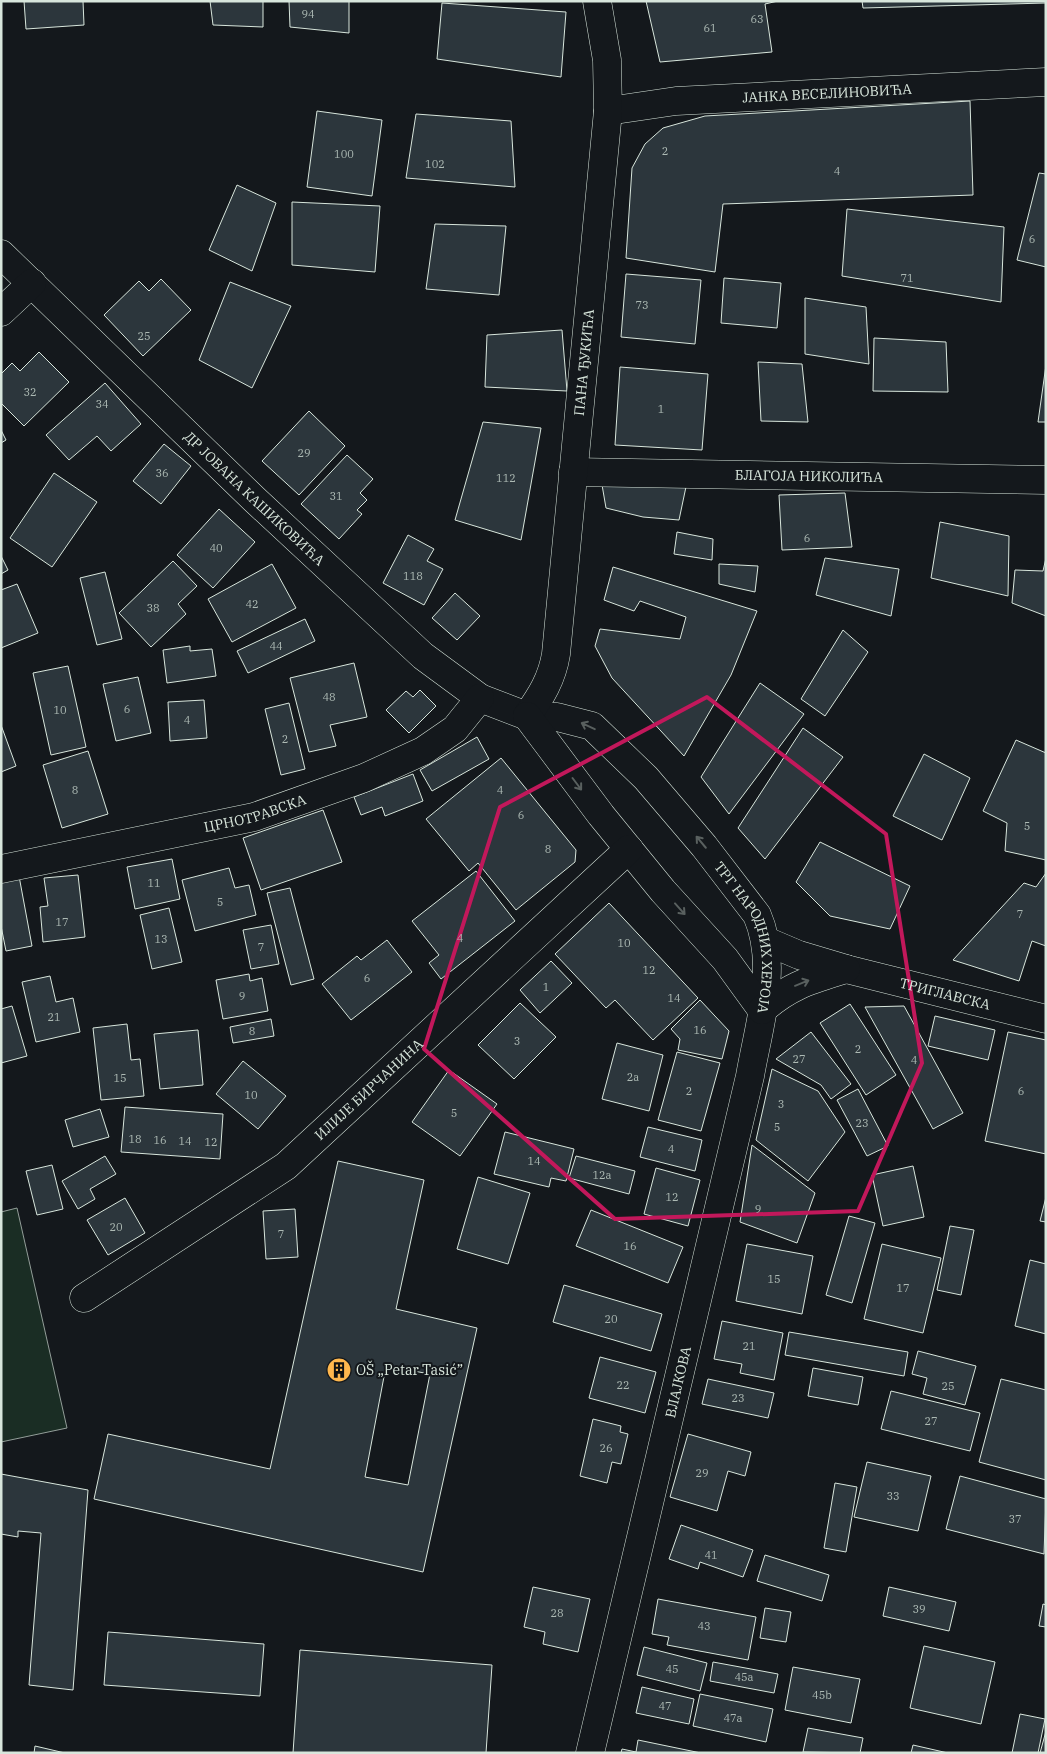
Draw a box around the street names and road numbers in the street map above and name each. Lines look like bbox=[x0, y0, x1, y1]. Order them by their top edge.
street label: ЈАНКА ВЕСЕЛИНОВИЋА bbox=[742, 80, 913, 107]
street label: ПАНА ЂУКИЋА bbox=[570, 308, 598, 417]
street label: ДР ЈОВАНА КАШИКОВИЋА bbox=[180, 427, 329, 569]
street label: БЛАГОЈА НИКОЛИЋА bbox=[735, 466, 884, 486]
street label: ЦРНОТРАВСКА bbox=[202, 790, 309, 836]
street label: ТРГ НАРОДНИХ ХЕРОЈА bbox=[710, 858, 776, 1015]
street label: ТРИГЛАВСКА bbox=[898, 974, 993, 1014]
street label: ИЛИЈЕ БИРЧАНИНА bbox=[311, 1035, 427, 1144]
street label: ВЛАЈКОВА bbox=[661, 1344, 695, 1420]

